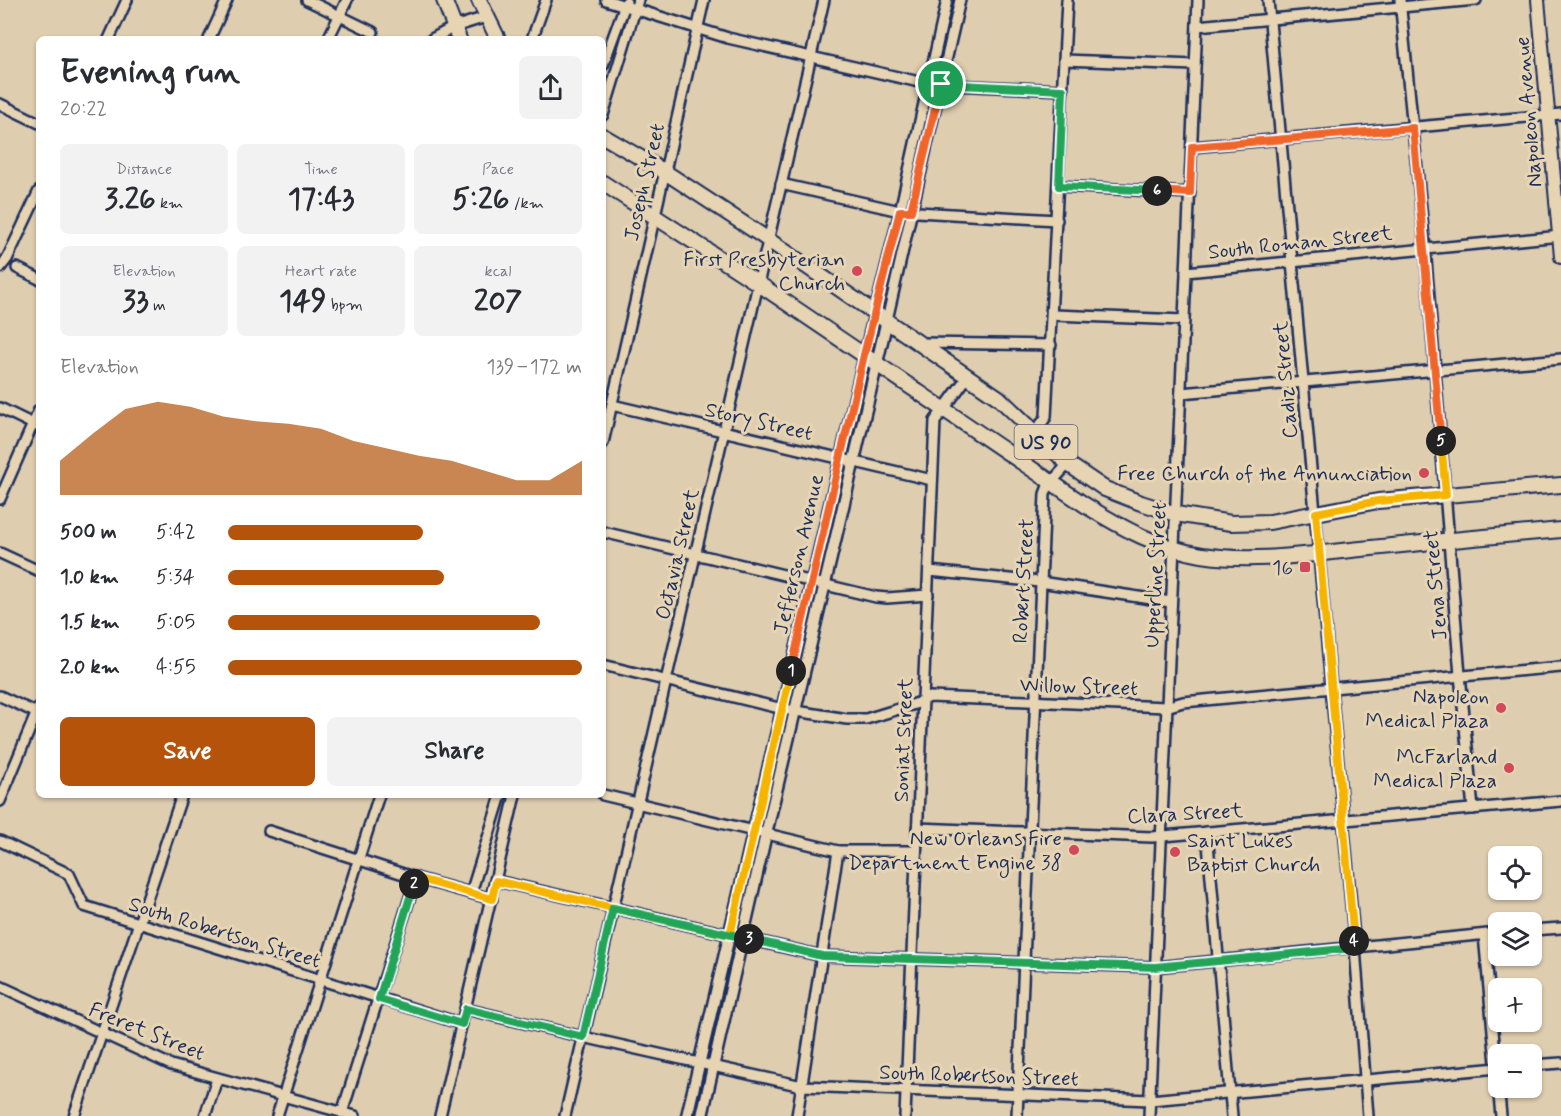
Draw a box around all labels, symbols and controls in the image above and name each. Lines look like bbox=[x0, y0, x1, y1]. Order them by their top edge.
street label: Napoleon Avenue bbox=[1508, 35, 1550, 188]
text: Evening run bbox=[60, 51, 240, 95]
button: share bbox=[519, 56, 582, 119]
pin bbox=[915, 58, 966, 109]
icon: arrive bbox=[924, 67, 957, 100]
text: 20:22 bbox=[60, 96, 107, 123]
street label: Joseph Street bbox=[618, 121, 672, 244]
text: Distance bbox=[116, 159, 172, 180]
text: Time bbox=[304, 159, 338, 180]
text: Pace bbox=[482, 159, 514, 180]
pin: 6 bbox=[1142, 176, 1172, 206]
text: 3.26 bbox=[105, 180, 156, 219]
text: 17:43 bbox=[288, 180, 354, 219]
text: 5:26 bbox=[452, 180, 509, 219]
text: 6 bbox=[1153, 180, 1161, 201]
text: km bbox=[156, 193, 183, 214]
text: /km bbox=[509, 193, 544, 214]
street label: South Roman Street bbox=[1207, 219, 1394, 267]
place label: First Presbyterian Church bbox=[683, 246, 845, 298]
text: Elevation bbox=[113, 261, 176, 282]
text: Heart rate bbox=[285, 261, 357, 282]
text: kcal bbox=[485, 261, 511, 282]
marker: First Presbyterian Church bbox=[850, 264, 864, 278]
text: 33 bbox=[122, 282, 149, 321]
text: 149 bbox=[279, 282, 326, 321]
text: 207 bbox=[474, 282, 522, 321]
text: m bbox=[149, 295, 166, 316]
text: bpm bbox=[326, 295, 363, 316]
street label: Cadiz Street bbox=[1267, 319, 1305, 440]
text: Elevation bbox=[60, 354, 139, 381]
text: 139–172 m bbox=[486, 354, 582, 381]
street label: Story Street bbox=[702, 396, 815, 448]
road number: US 90 bbox=[1014, 425, 1078, 459]
pin: 5 bbox=[1426, 426, 1456, 456]
text: 5 bbox=[1436, 430, 1446, 451]
place label: Free Church of the Annunciation bbox=[1117, 460, 1412, 488]
marker: Free Church of the Annunciation bbox=[1417, 466, 1431, 480]
street label: Jefferson Avenue bbox=[767, 471, 831, 637]
street label: Octavia Street bbox=[649, 485, 707, 622]
street label: Upperline Street bbox=[1138, 501, 1174, 649]
street label: Robert Street bbox=[1007, 518, 1041, 644]
text: 500 m bbox=[60, 519, 117, 546]
text: 5:42 bbox=[156, 519, 196, 546]
street label: Jena Street bbox=[1417, 528, 1455, 641]
place label: 16 bbox=[1272, 554, 1293, 582]
marker: 16 bbox=[1298, 560, 1312, 574]
text: 1.0 km bbox=[60, 564, 119, 591]
text: 5:34 bbox=[156, 564, 195, 591]
text: 1.5 km bbox=[60, 609, 120, 636]
text: 5:05 bbox=[156, 609, 195, 636]
text: 2.0 km bbox=[60, 654, 120, 681]
text: 4:55 bbox=[156, 654, 196, 681]
pin: 1 bbox=[776, 656, 806, 686]
text: 1 bbox=[787, 660, 795, 681]
street label: Willow Street bbox=[1019, 671, 1139, 703]
street label: Soniat Street bbox=[888, 677, 920, 803]
place label: Napoleon Medical Plaza bbox=[1365, 683, 1489, 735]
marker: Napoleon Medical Plaza bbox=[1494, 701, 1508, 715]
button: Save bbox=[60, 717, 315, 786]
button: Share bbox=[327, 717, 582, 786]
place label: McFarland Medical Plaza bbox=[1373, 743, 1497, 795]
marker: McFarland Medical Plaza bbox=[1502, 761, 1516, 775]
street label: Clara Street bbox=[1126, 797, 1244, 831]
place label: New Orleans Fire Department Engine 38 bbox=[848, 825, 1062, 878]
place label: Saint Lukes Baptist Church bbox=[1187, 827, 1320, 879]
marker: New Orleans Fire Department Engine 38 bbox=[1067, 843, 1081, 857]
marker: Saint Lukes Baptist Church bbox=[1168, 845, 1182, 859]
map controls bbox=[1488, 846, 1542, 1098]
button: locate bbox=[1488, 846, 1542, 900]
pin: 2 bbox=[399, 869, 429, 899]
text: 2 bbox=[410, 873, 418, 894]
street label: South Robertson Street bbox=[125, 890, 324, 976]
button: layers bbox=[1488, 912, 1542, 966]
pin: 3 bbox=[734, 924, 764, 954]
pin: 4 bbox=[1339, 926, 1369, 956]
text: 3 bbox=[745, 928, 753, 949]
text: 4 bbox=[1349, 930, 1359, 951]
button: + bbox=[1488, 978, 1542, 1032]
street label: Freret Street bbox=[85, 996, 209, 1068]
button: − bbox=[1488, 1044, 1542, 1098]
street label: South Robertson Street bbox=[879, 1059, 1079, 1093]

